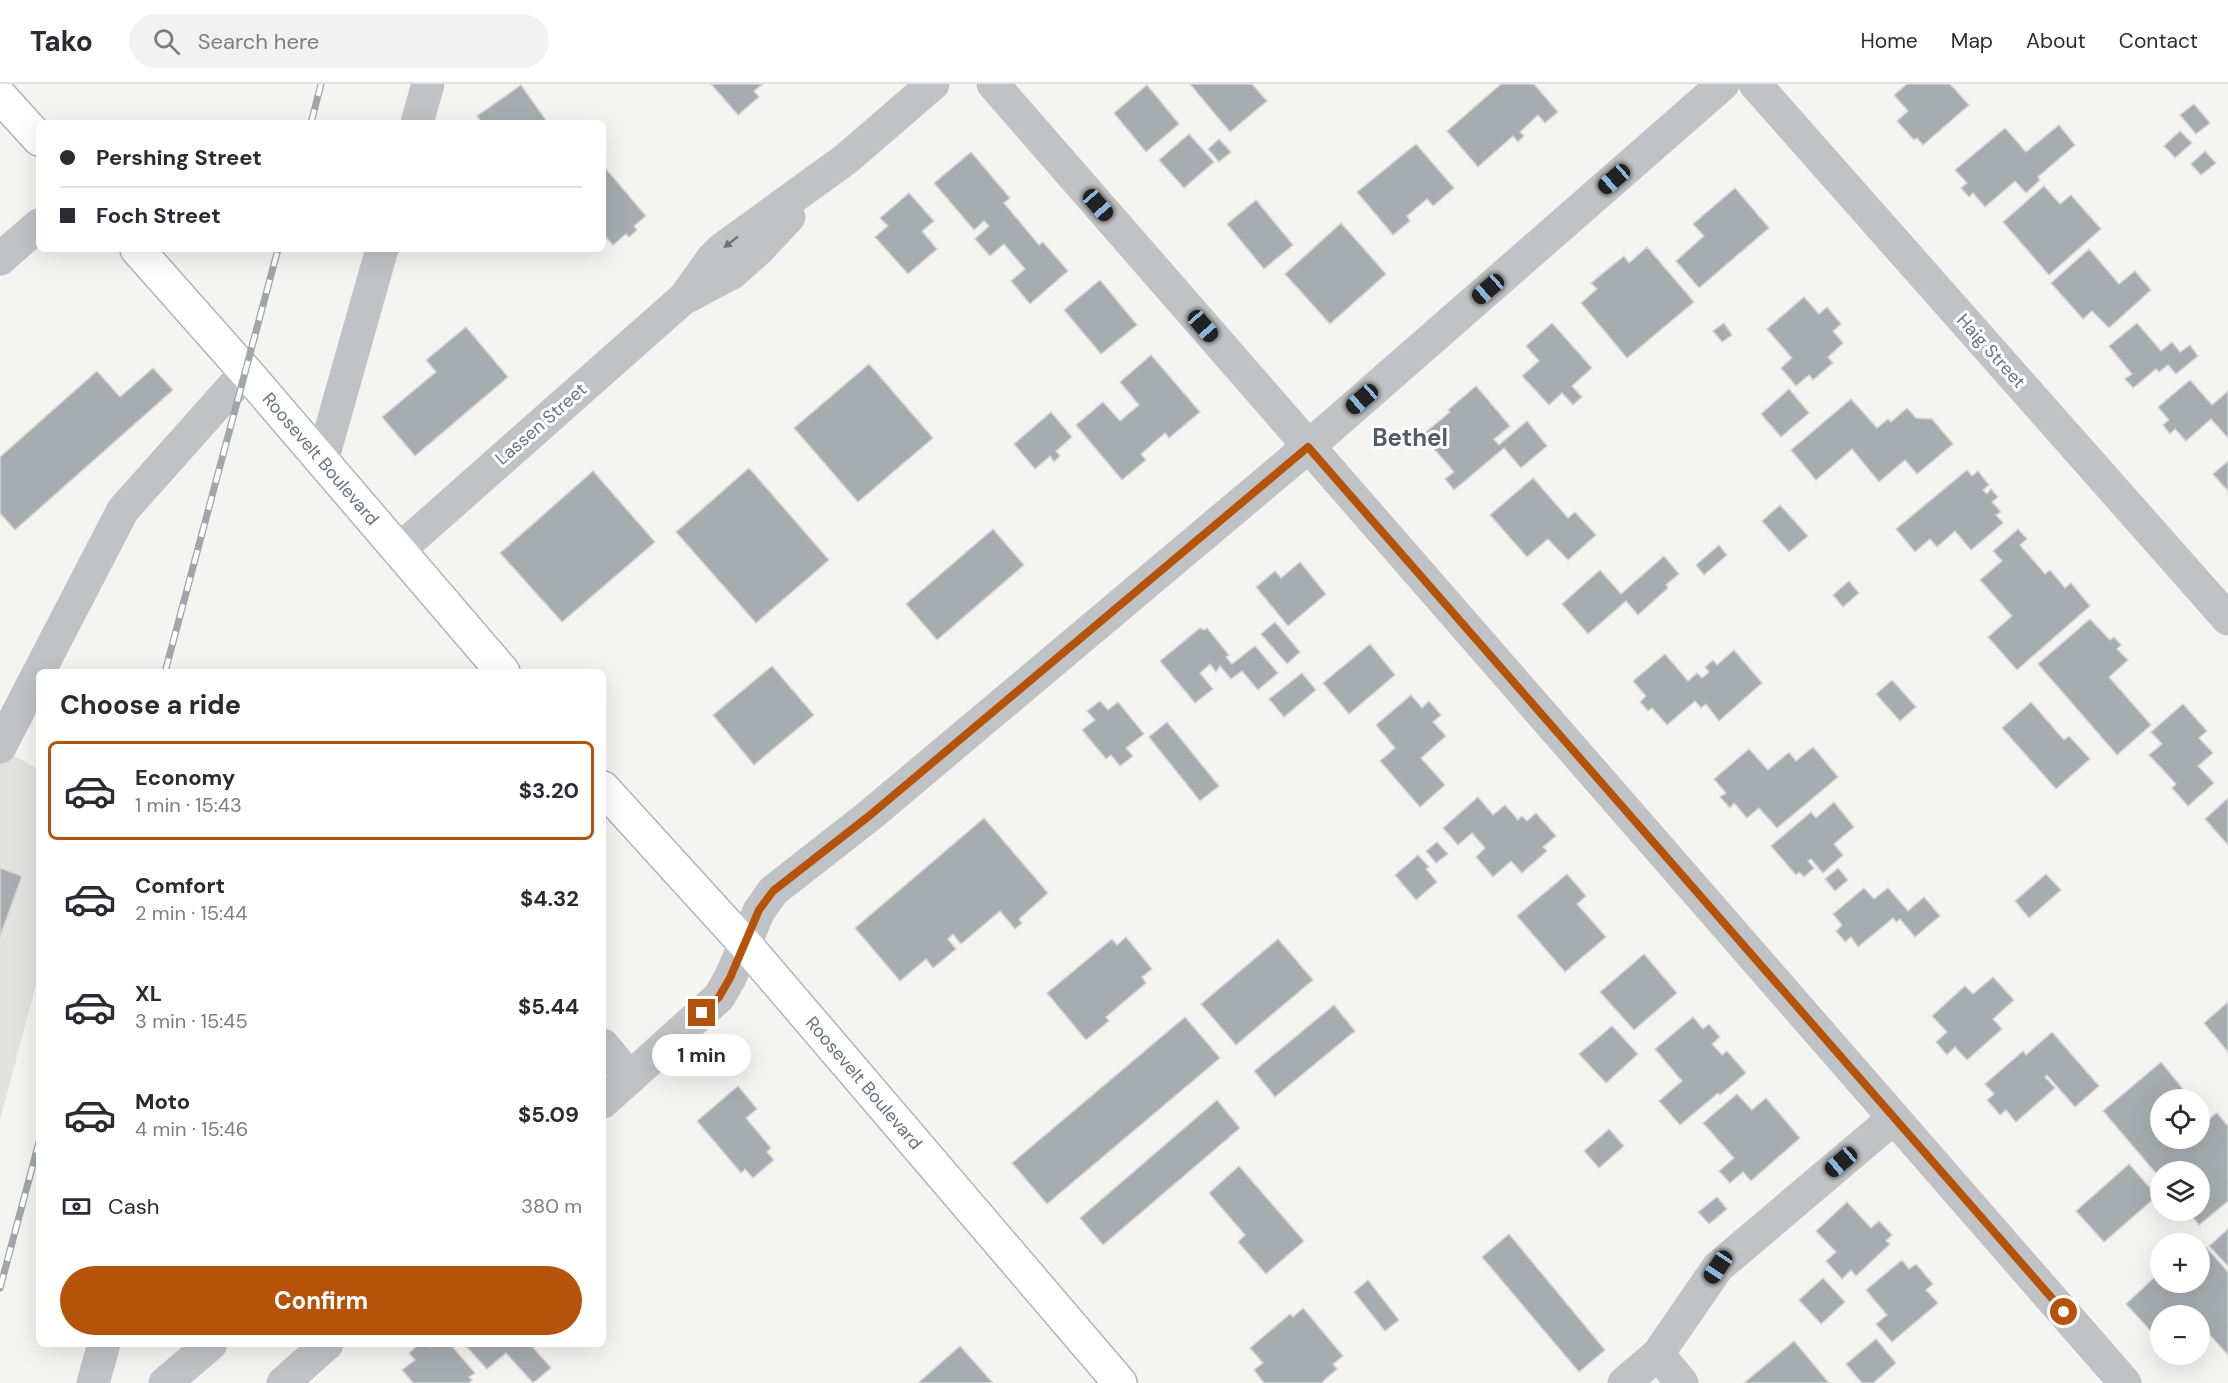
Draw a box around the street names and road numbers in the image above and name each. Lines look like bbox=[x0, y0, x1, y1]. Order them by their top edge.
street label: Haig Street bbox=[1951, 309, 2031, 393]
street label: Lassen Street bbox=[490, 378, 592, 470]
street label: Roosevelt Boulevard bbox=[257, 388, 384, 531]
street label: Roosevelt Boulevard bbox=[800, 1012, 928, 1155]

